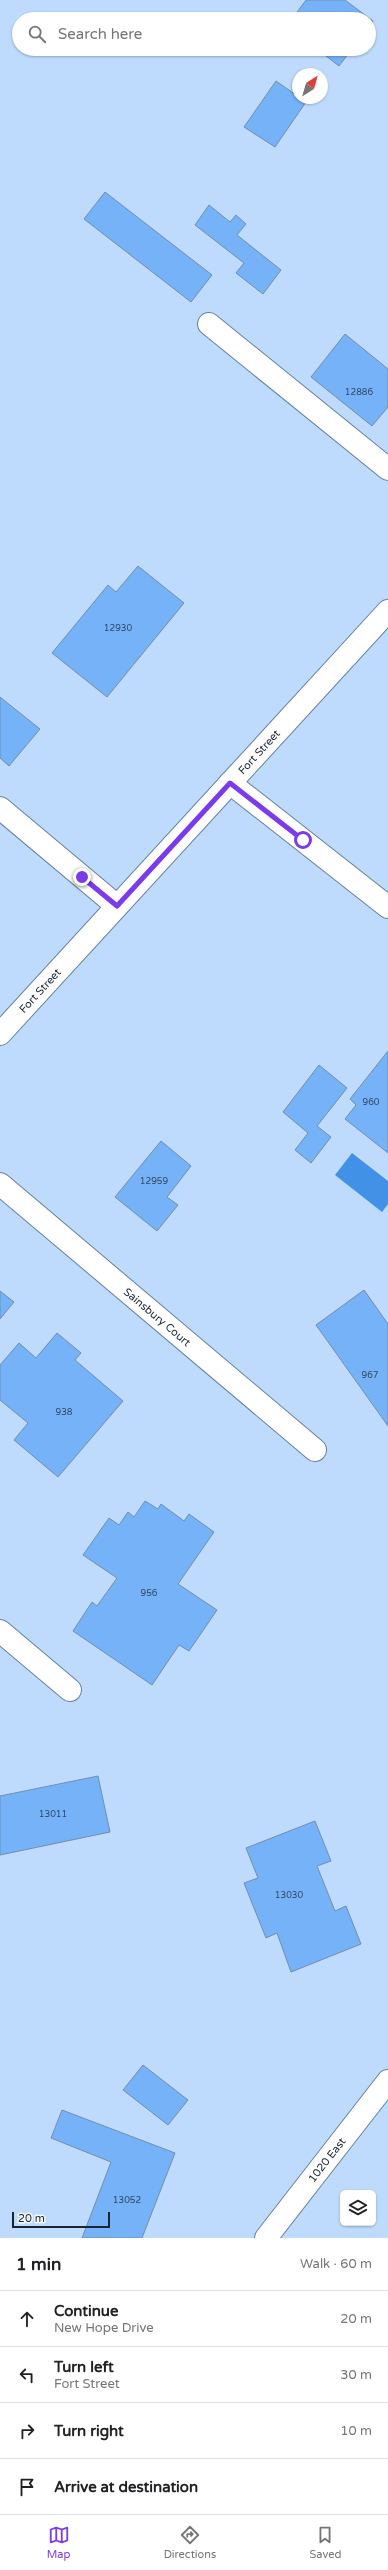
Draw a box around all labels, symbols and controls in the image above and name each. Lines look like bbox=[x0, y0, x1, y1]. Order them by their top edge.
search box bbox=[12, 12, 376, 56]
icon: search bbox=[26, 23, 48, 45]
text: Search here bbox=[58, 25, 142, 43]
north arrow bbox=[292, 68, 328, 104]
house number: 12886 bbox=[345, 387, 373, 398]
house number: 12930 bbox=[104, 623, 132, 634]
street label: Fort Street bbox=[235, 727, 283, 777]
route start bbox=[294, 831, 312, 849]
route end bbox=[73, 868, 91, 886]
street label: Fort Street bbox=[16, 966, 64, 1015]
house number: 960 bbox=[363, 1097, 380, 1108]
house number: 12959 bbox=[140, 1176, 168, 1187]
street label: Sainsbury Court bbox=[121, 1285, 194, 1349]
house number: 967 bbox=[362, 1370, 379, 1381]
house number: 938 bbox=[56, 1407, 73, 1418]
house number: 956 bbox=[141, 1588, 158, 1599]
house number: 13011 bbox=[39, 1809, 67, 1820]
house number: 13030 bbox=[275, 1890, 303, 1901]
street label: 1020 East bbox=[305, 2135, 348, 2185]
map controls bbox=[340, 2190, 376, 2226]
button: layers bbox=[340, 2190, 376, 2226]
house number: 13052 bbox=[113, 2195, 141, 2206]
scale bar bbox=[12, 2210, 110, 2229]
text: 20 m bbox=[18, 2212, 45, 2225]
text: 1 min bbox=[16, 2254, 61, 2275]
text: Walk · 60 m bbox=[300, 2256, 372, 2272]
text: Continue bbox=[54, 2302, 118, 2320]
icon: ahead bbox=[16, 2308, 38, 2330]
text: 20 m bbox=[340, 2311, 372, 2327]
text: New Hope Drive bbox=[54, 2320, 154, 2336]
text: Turn left bbox=[54, 2358, 114, 2376]
icon: left bbox=[16, 2364, 38, 2386]
text: 30 m bbox=[340, 2367, 372, 2383]
text: Fort Street bbox=[54, 2376, 120, 2392]
icon: right bbox=[16, 2420, 38, 2442]
text: Turn right bbox=[54, 2422, 124, 2440]
text: 10 m bbox=[340, 2423, 372, 2439]
icon: arrive bbox=[16, 2476, 38, 2498]
text: Arrive at destination bbox=[54, 2478, 198, 2496]
tab: Map bbox=[47, 2524, 70, 2561]
tab: Directions bbox=[164, 2524, 216, 2561]
tab: Saved bbox=[310, 2524, 341, 2561]

